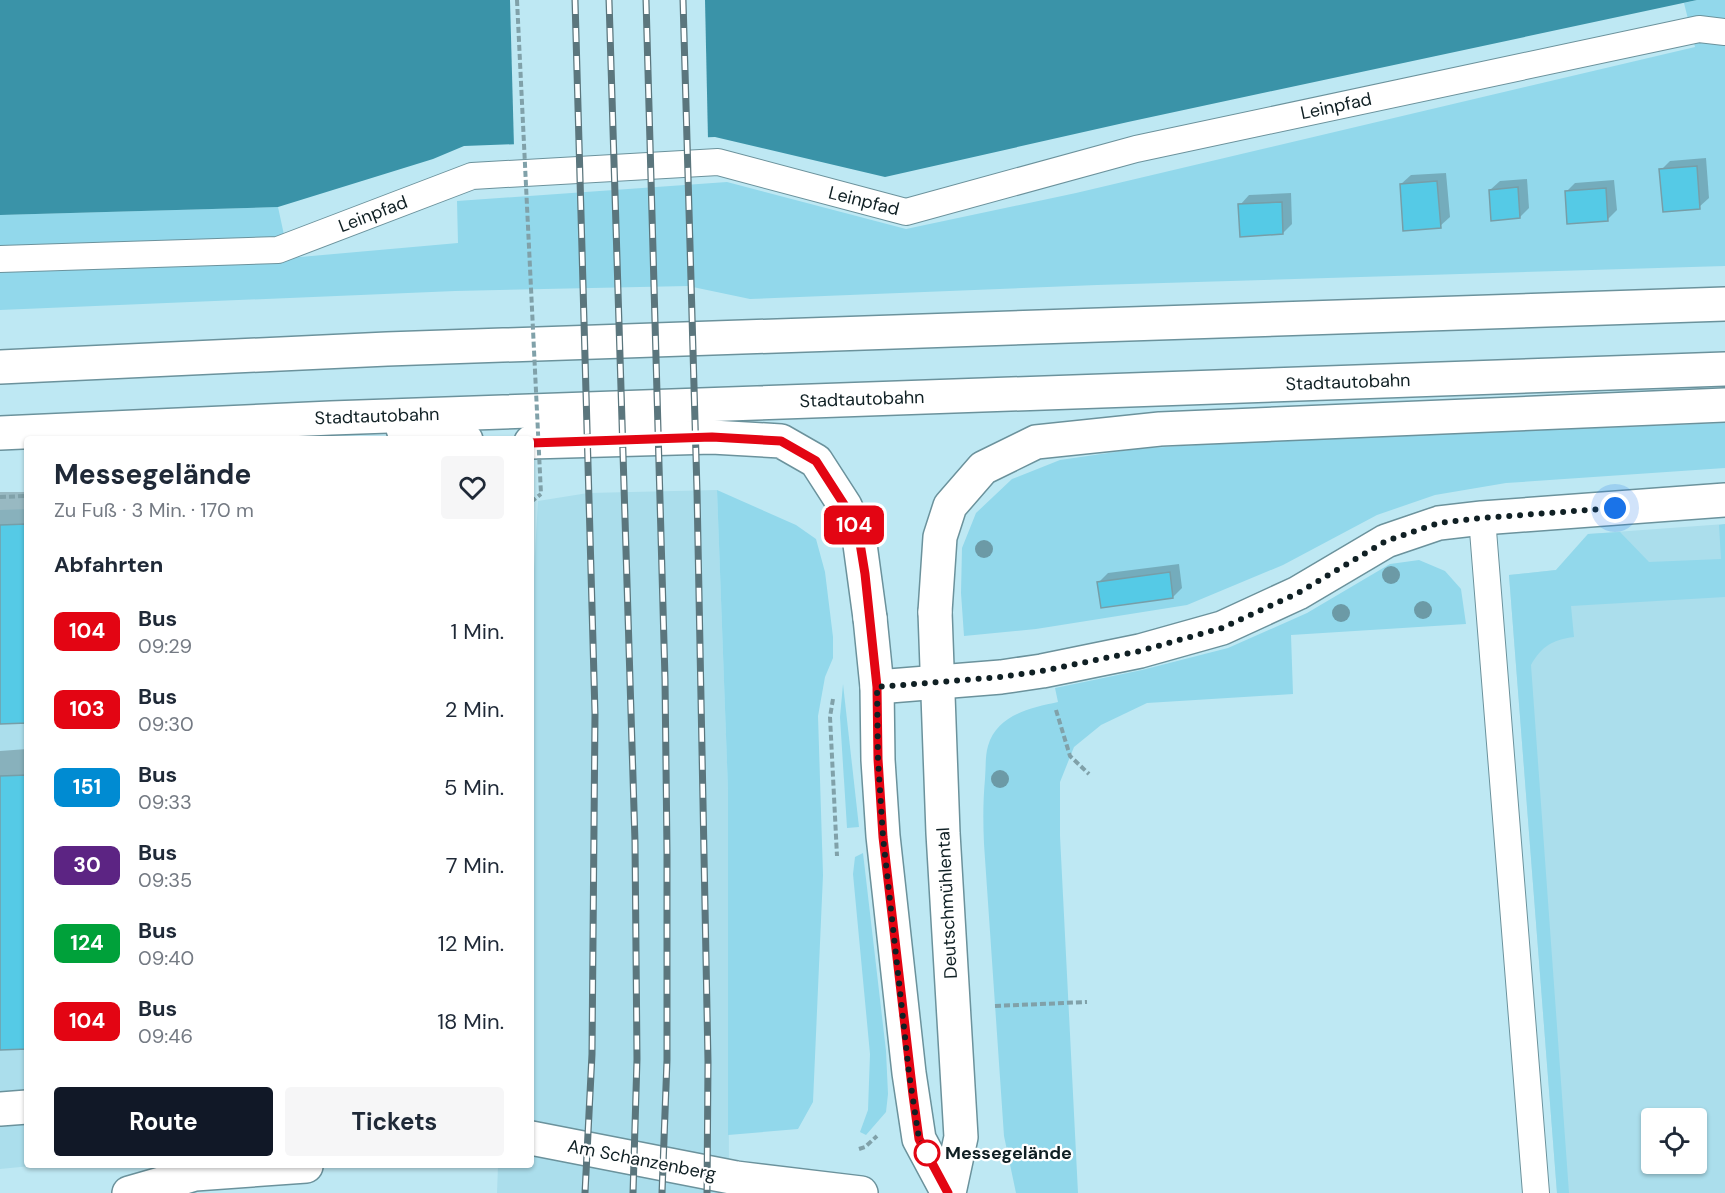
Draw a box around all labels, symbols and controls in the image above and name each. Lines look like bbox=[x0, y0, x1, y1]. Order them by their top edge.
street label: Leinpfad bbox=[1298, 87, 1374, 125]
street label: Leinpfad bbox=[826, 181, 902, 221]
street label: Leinpfad bbox=[335, 190, 411, 238]
street label: Stadtautobahn bbox=[1285, 368, 1411, 396]
street label: Stadtautobahn bbox=[799, 385, 925, 413]
street label: Stadtautobahn bbox=[314, 402, 440, 430]
text: Messegelände bbox=[54, 456, 251, 493]
button: heart bbox=[441, 456, 504, 519]
your location bbox=[1600, 493, 1630, 523]
text: Zu Fuß · 3 Min. · 170 m bbox=[54, 497, 254, 523]
line badge: 104 bbox=[820, 506, 888, 544]
text: 104 bbox=[836, 511, 872, 539]
text: Abfahrten bbox=[54, 550, 163, 579]
text: Bus bbox=[138, 604, 177, 633]
text: 104 bbox=[69, 617, 105, 645]
text: 1 Min. bbox=[451, 617, 504, 646]
text: 09:29 bbox=[138, 633, 192, 659]
text: Bus bbox=[138, 682, 177, 711]
text: 103 bbox=[69, 695, 105, 723]
text: 2 Min. bbox=[445, 695, 504, 724]
text: 09:30 bbox=[138, 711, 194, 737]
text: Bus bbox=[138, 760, 177, 789]
text: 151 bbox=[73, 773, 101, 801]
text: 5 Min. bbox=[444, 773, 504, 802]
text: 09:33 bbox=[138, 789, 192, 815]
street label: Deutschmühlental bbox=[931, 827, 963, 979]
text: Bus bbox=[138, 838, 177, 867]
text: 30 bbox=[73, 851, 101, 879]
text: 7 Min. bbox=[446, 851, 504, 880]
text: 09:35 bbox=[138, 867, 192, 893]
text: Bus bbox=[138, 916, 177, 945]
text: 124 bbox=[70, 929, 104, 957]
text: 12 Min. bbox=[438, 929, 504, 958]
text: 09:40 bbox=[138, 945, 194, 971]
text: Bus bbox=[138, 994, 177, 1023]
text: 104 bbox=[69, 1007, 105, 1035]
text: 18 Min. bbox=[437, 1007, 504, 1036]
text: 09:46 bbox=[138, 1023, 193, 1049]
button: Route bbox=[54, 1087, 273, 1156]
button: Tickets bbox=[285, 1087, 504, 1156]
map controls bbox=[1641, 1108, 1707, 1174]
button: locate bbox=[1641, 1108, 1707, 1174]
street label: Am Schanzenberg bbox=[566, 1134, 718, 1186]
marker: Messegelände bbox=[914, 1140, 940, 1166]
place label: Messegelände bbox=[945, 1141, 1072, 1165]

